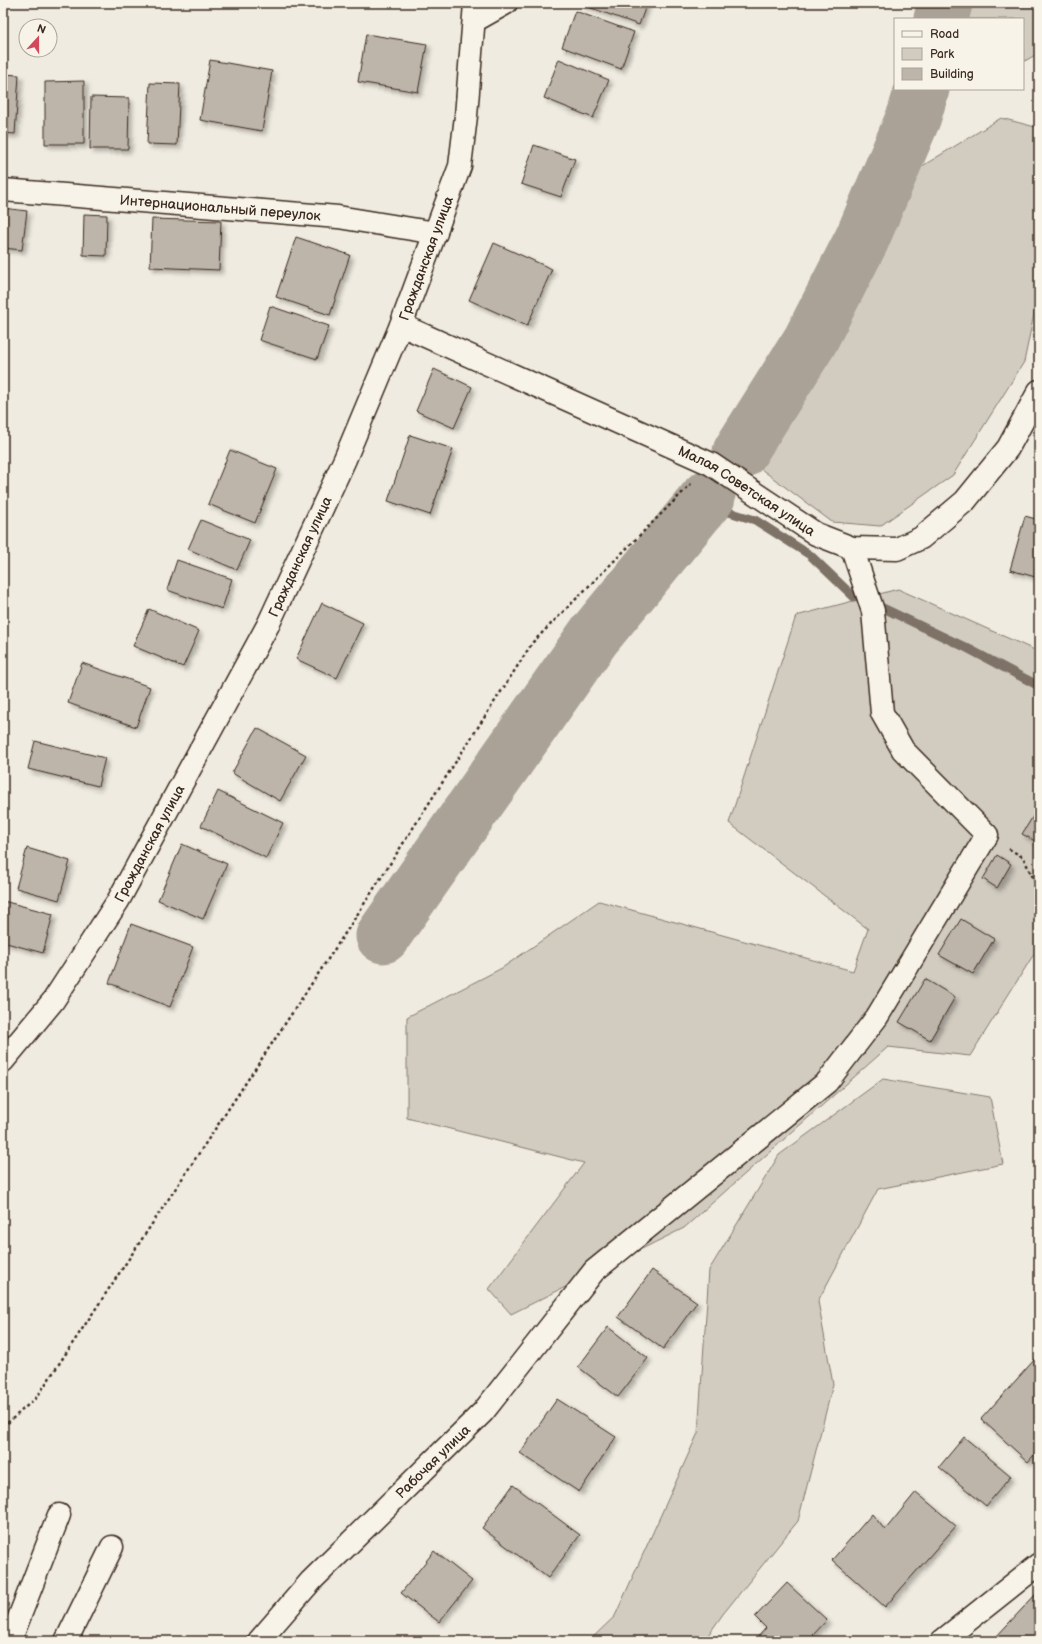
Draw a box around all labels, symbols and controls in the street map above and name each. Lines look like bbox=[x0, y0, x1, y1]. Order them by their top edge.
north arrow bbox=[18, 18, 58, 58]
legend bbox=[894, 18, 1024, 90]
text: N bbox=[35, 22, 48, 37]
text: Road bbox=[930, 27, 959, 42]
text: Park bbox=[930, 47, 954, 62]
text: Building bbox=[930, 67, 974, 82]
street label: Интернациональный переулок bbox=[119, 191, 322, 224]
street label: Гражданская улица bbox=[395, 193, 457, 323]
street label: Малая Советская улица bbox=[676, 442, 819, 540]
street label: Гражданская улица bbox=[264, 493, 335, 620]
street label: Гражданская улица bbox=[111, 781, 188, 905]
street label: Рабочая улица bbox=[392, 1421, 474, 1502]

